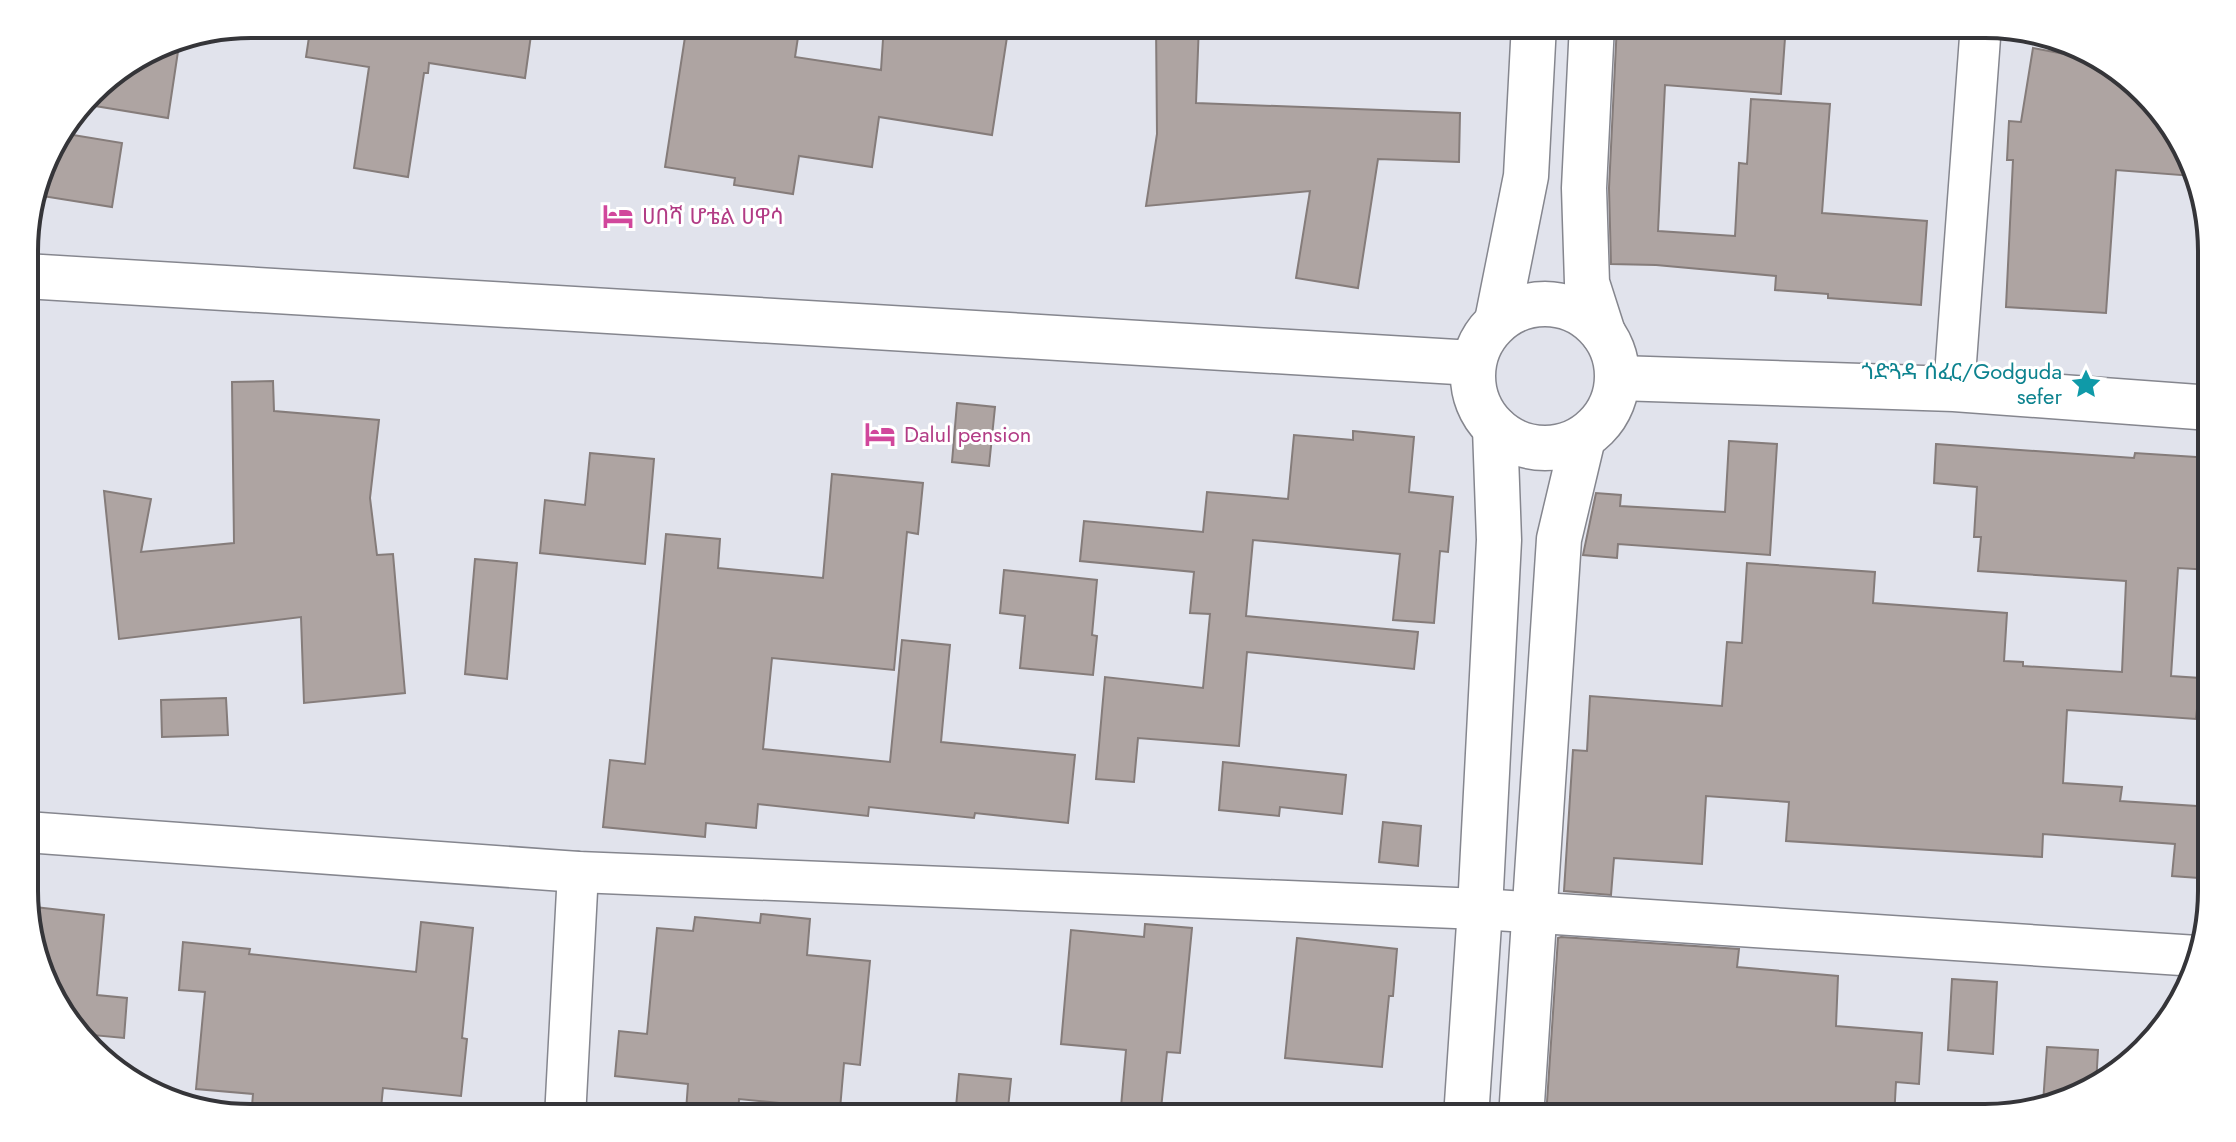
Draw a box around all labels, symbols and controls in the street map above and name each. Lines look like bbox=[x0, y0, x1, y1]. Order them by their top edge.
hotel icon: ሀበሻ ሆቴል ሀዋሳ bbox=[601, 199, 635, 233]
place label: ሀበሻ ሆቴል ሀዋሳ bbox=[642, 200, 784, 232]
place label: ጎድጓዳ ሰፈር/Godguda sefer bbox=[1862, 355, 2062, 412]
place icon: ጎድጓዳ ሰፈር/Godguda sefer bbox=[2069, 367, 2103, 401]
hotel icon: Dalul pension bbox=[863, 417, 897, 451]
place label: Dalul pension bbox=[904, 418, 1031, 450]

